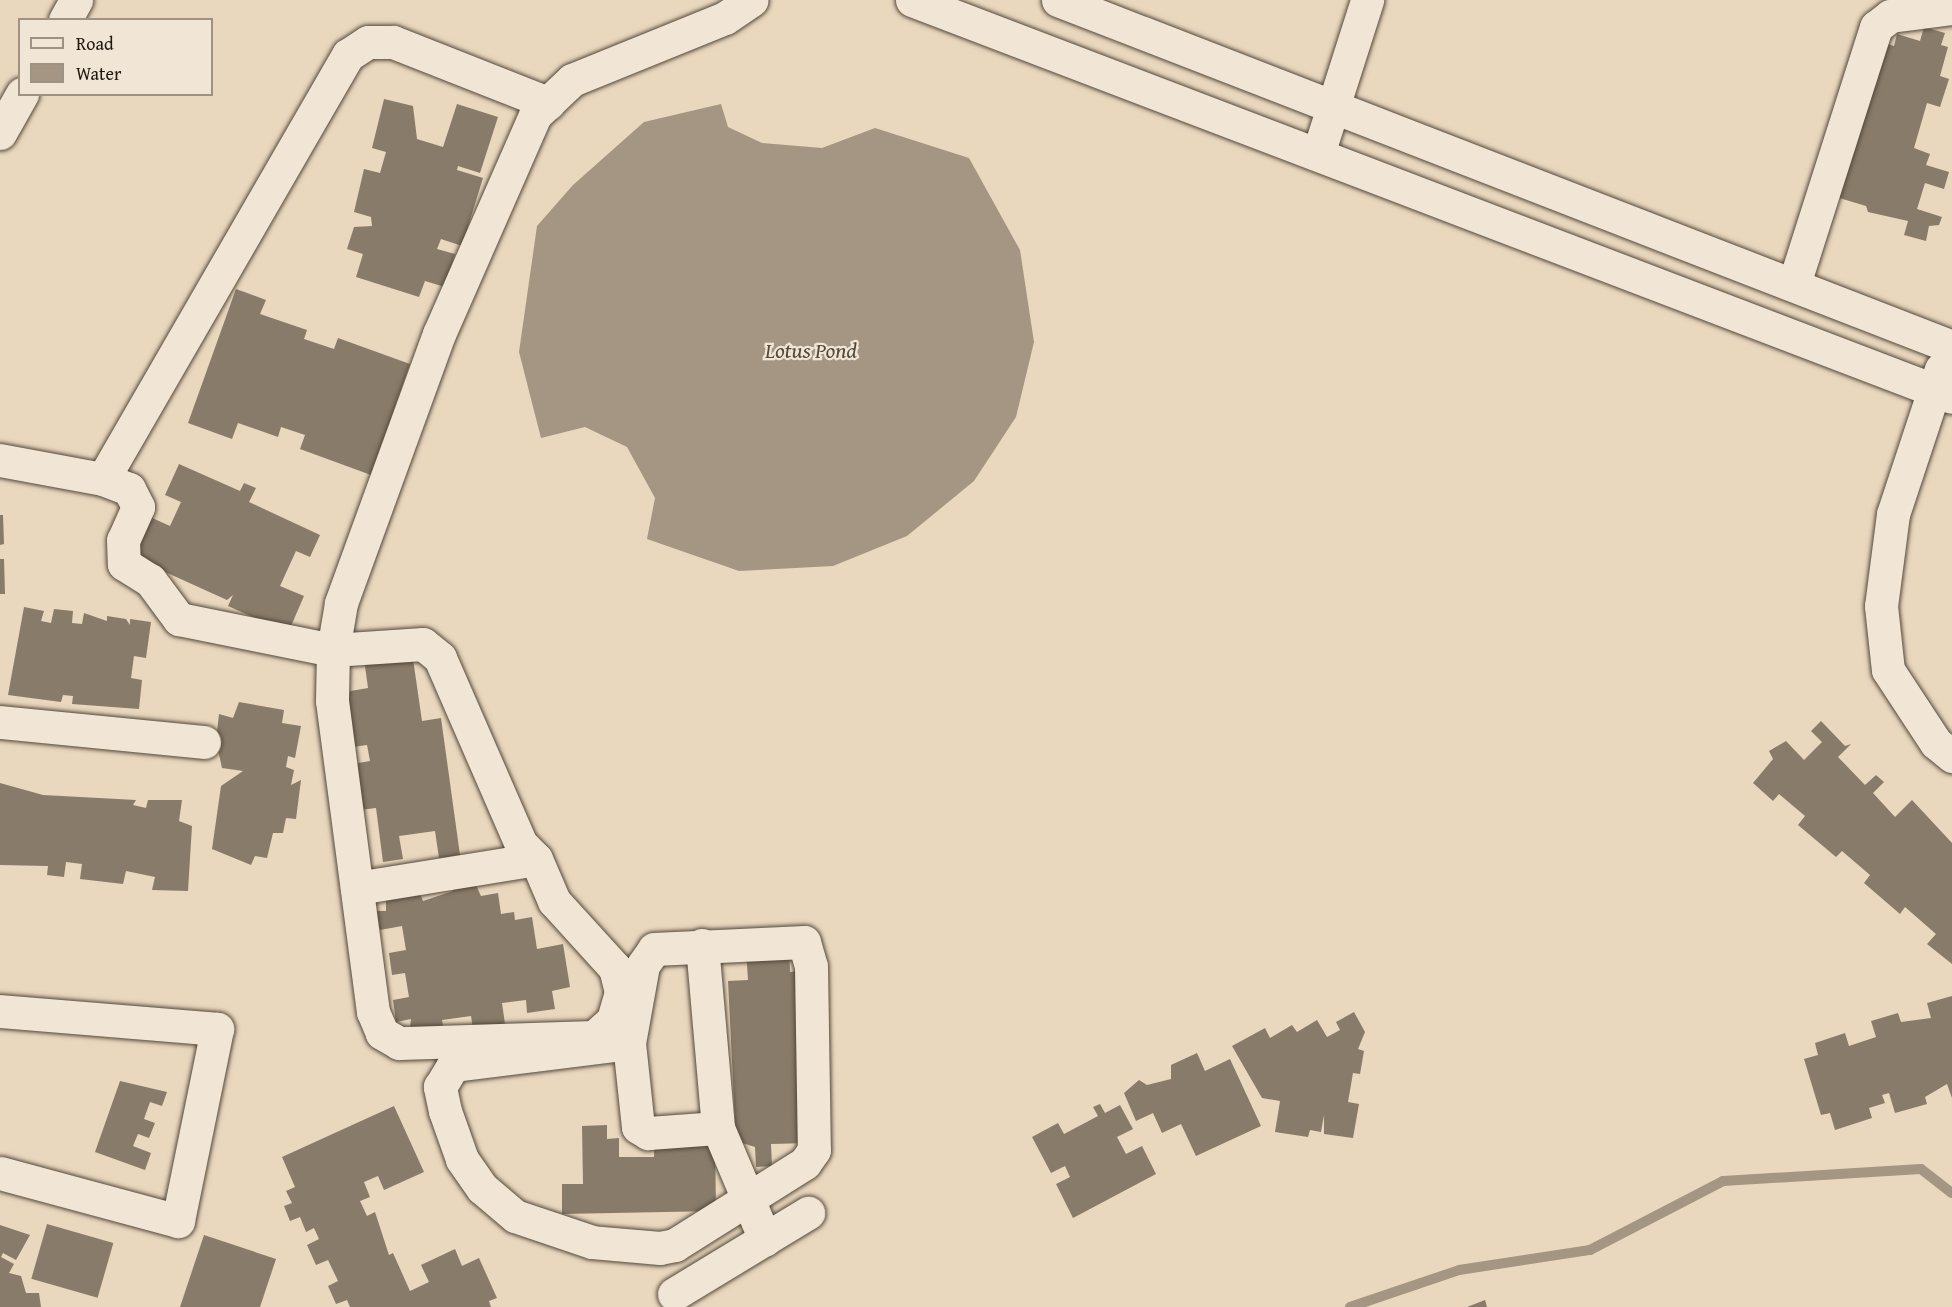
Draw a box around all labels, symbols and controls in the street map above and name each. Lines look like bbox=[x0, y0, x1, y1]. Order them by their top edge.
legend bbox=[18, 18, 213, 96]
text: Road bbox=[76, 30, 114, 57]
text: Water bbox=[76, 60, 121, 87]
water label: Lotus Pond bbox=[765, 338, 857, 364]

